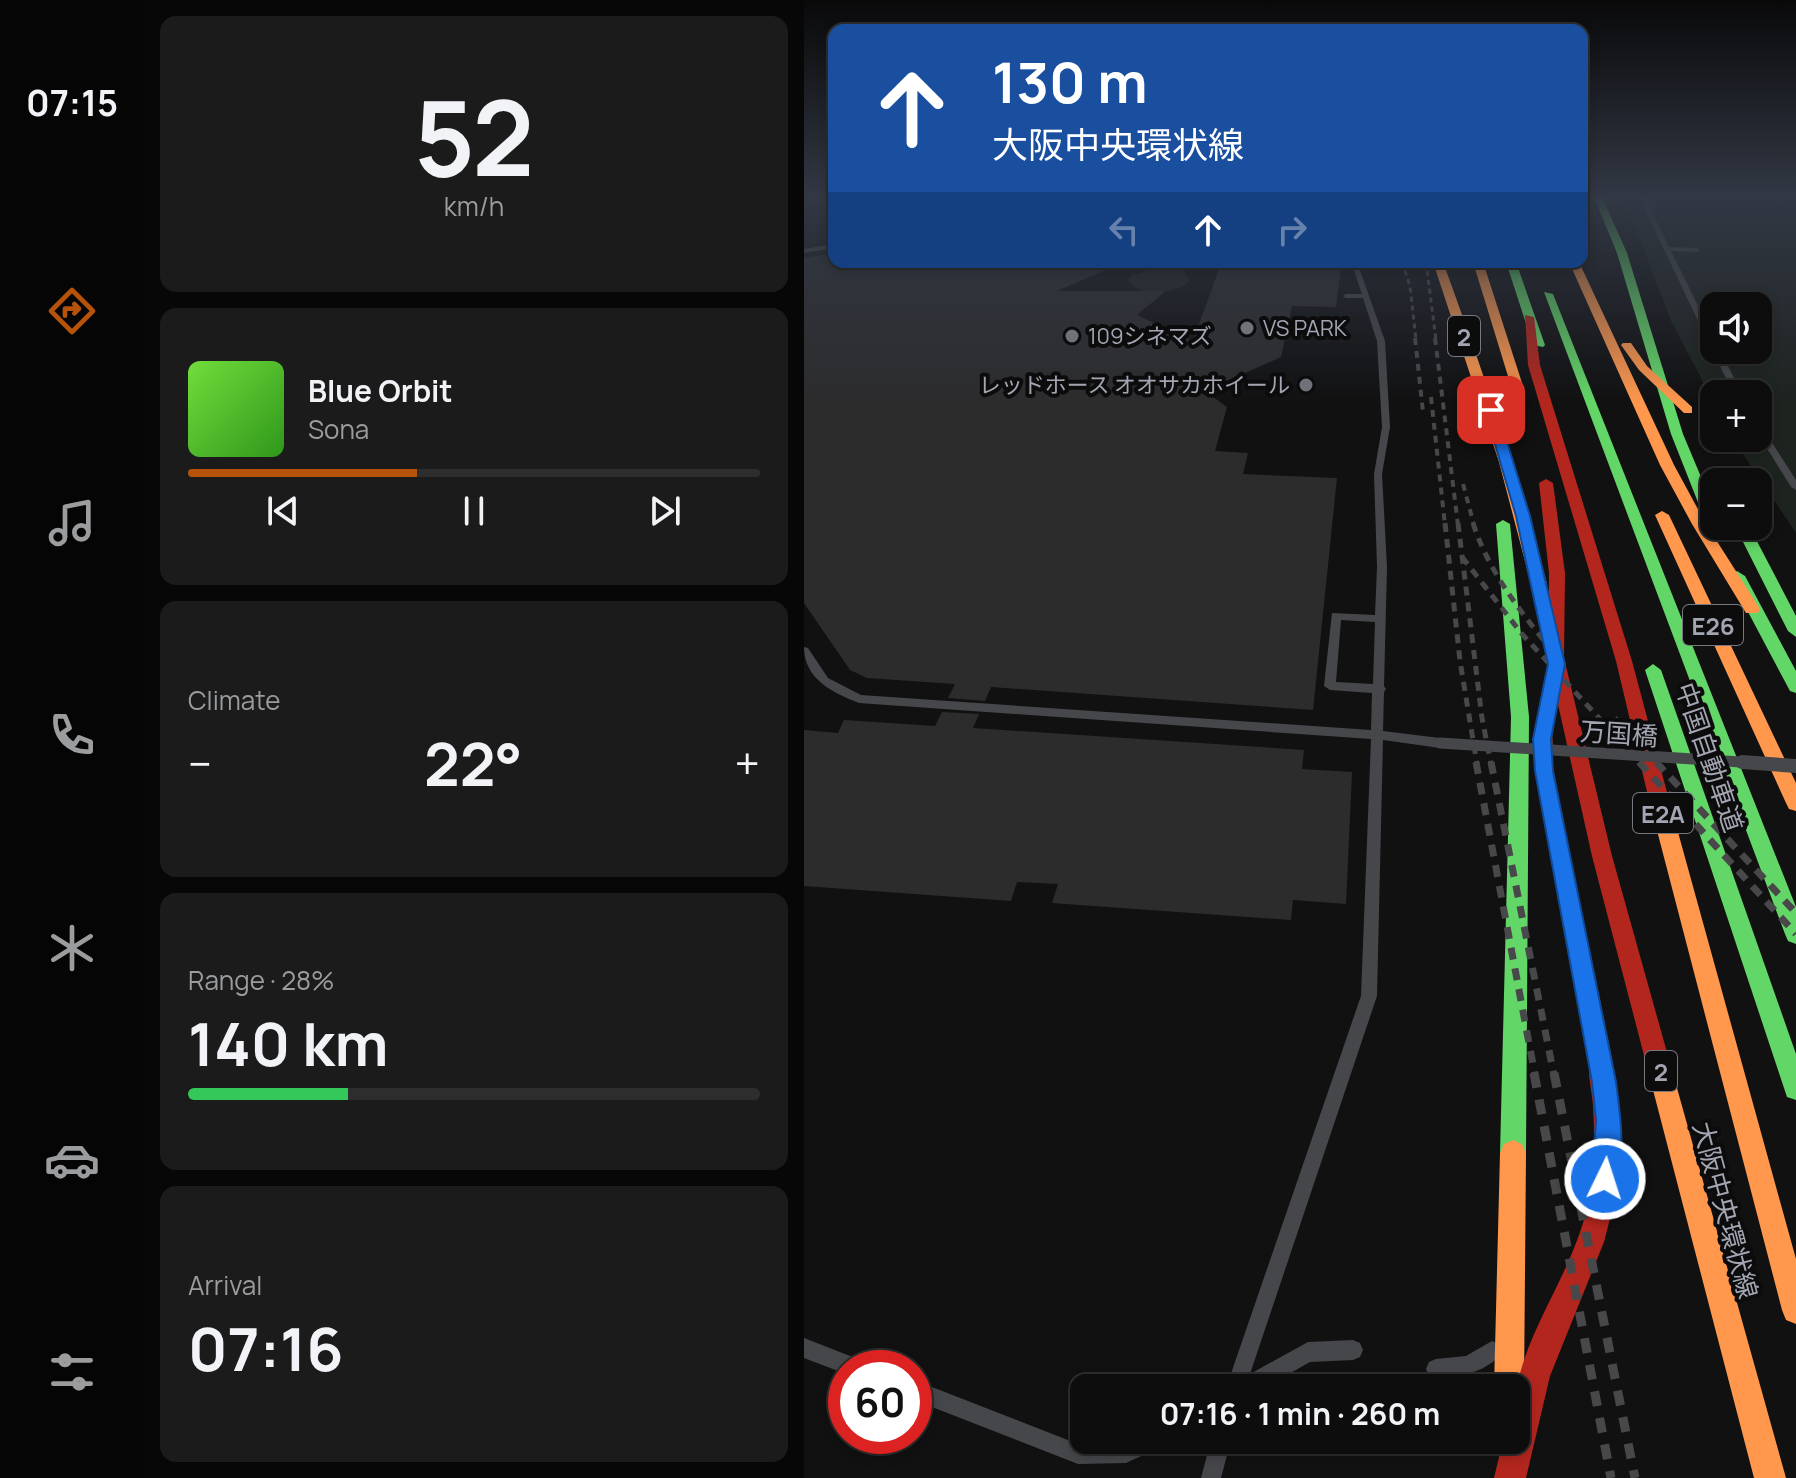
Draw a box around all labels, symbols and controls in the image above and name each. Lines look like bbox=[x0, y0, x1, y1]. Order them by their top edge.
text: 130 m bbox=[992, 43, 1148, 120]
icon: ahead bbox=[860, 56, 964, 160]
text: 52 bbox=[414, 65, 534, 207]
text: 07:15 bbox=[26, 78, 118, 127]
text: 大阪中央環状線 bbox=[992, 120, 1244, 169]
text: km/h bbox=[444, 188, 504, 224]
icon: left bbox=[1102, 208, 1146, 252]
icon: ahead bbox=[1186, 208, 1230, 252]
icon: right bbox=[1270, 208, 1314, 252]
icon: directions bbox=[44, 283, 100, 339]
map controls bbox=[1700, 292, 1772, 540]
button: sound bbox=[1700, 292, 1772, 364]
place label: VS PARK bbox=[1263, 313, 1348, 343]
road number: 2 bbox=[1448, 316, 1480, 356]
marker: VS PARK bbox=[1238, 319, 1256, 337]
place label: 109シネマズ bbox=[1088, 321, 1212, 351]
marker: 109シネマズ bbox=[1063, 327, 1081, 345]
text: Blue Orbit bbox=[308, 370, 453, 411]
place label: レッドホース オオサカホイール bbox=[979, 370, 1290, 400]
marker: レッドホース オオサカホイール bbox=[1297, 376, 1315, 394]
pin bbox=[1457, 376, 1525, 444]
button: + bbox=[1700, 380, 1772, 452]
icon: arrive bbox=[1469, 388, 1513, 432]
text: Sona bbox=[308, 411, 369, 447]
button: − bbox=[1700, 468, 1772, 540]
icon: previous bbox=[261, 489, 305, 533]
icon: pause bbox=[452, 489, 496, 533]
icon: next bbox=[643, 489, 687, 533]
icon: music bbox=[44, 495, 100, 551]
road number: E26 bbox=[1683, 605, 1743, 645]
street label: 中国自動車道 bbox=[1668, 677, 1752, 837]
text: Climate bbox=[188, 682, 280, 718]
icon: phone bbox=[44, 707, 100, 763]
street label: 万国橋 bbox=[1579, 712, 1659, 754]
text: 22° bbox=[424, 722, 522, 804]
text: − bbox=[188, 733, 212, 793]
text: + bbox=[735, 733, 760, 793]
road number: E2A bbox=[1633, 793, 1693, 833]
icon: climate bbox=[44, 920, 100, 976]
text: Range · 28% bbox=[188, 962, 335, 998]
text: 140 km bbox=[188, 1002, 389, 1084]
road number: 2 bbox=[1645, 1051, 1677, 1091]
street label: 大阪中央環状線 bbox=[1685, 1117, 1767, 1303]
icon: car bbox=[44, 1132, 100, 1188]
position arrow bbox=[1563, 1137, 1647, 1221]
text: Arrival bbox=[188, 1267, 262, 1303]
text: 07:16 bbox=[188, 1307, 344, 1389]
icon: filters bbox=[44, 1344, 100, 1400]
speed limit sign: 60 bbox=[828, 1350, 932, 1454]
text: 07:16 · 1 min · 260 m bbox=[1160, 1393, 1440, 1434]

